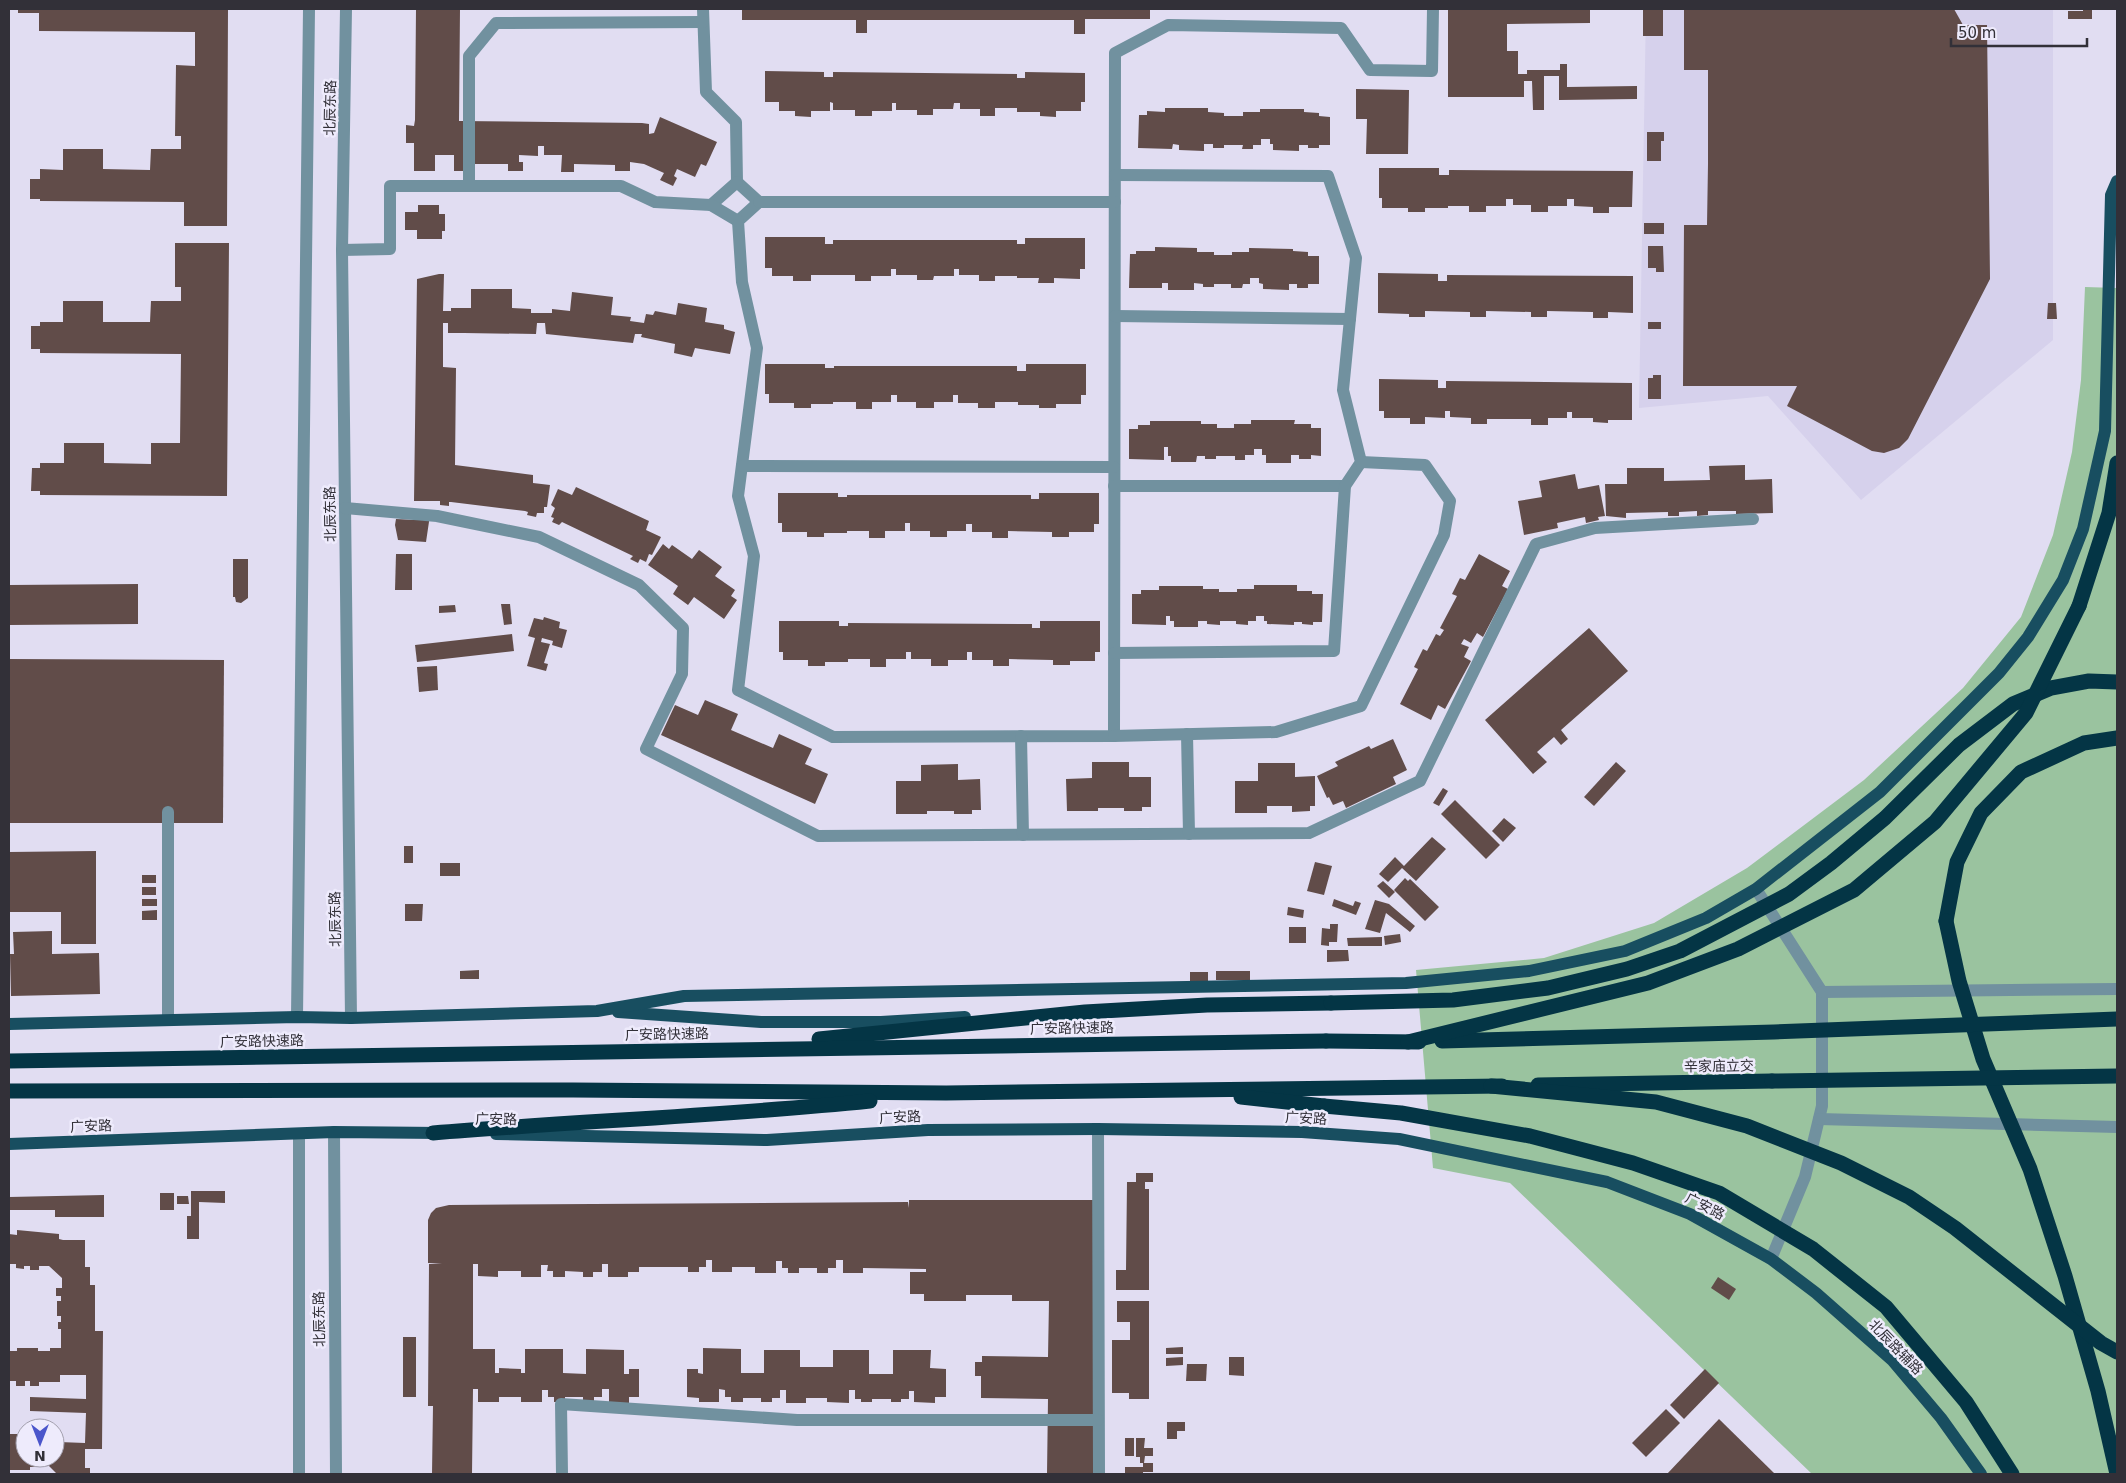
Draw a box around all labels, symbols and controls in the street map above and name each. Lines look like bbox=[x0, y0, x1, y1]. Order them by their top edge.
scale bar bbox=[1951, 15, 2087, 47]
text: 50 m bbox=[1958, 24, 1996, 42]
street label: 北辰东路 bbox=[322, 80, 338, 136]
street label: 北辰东路 bbox=[322, 486, 338, 542]
street label: 北辰东路 bbox=[327, 891, 343, 947]
street label: 广安路快速路 bbox=[1030, 1019, 1114, 1037]
street label: 广安路快速路 bbox=[625, 1025, 709, 1043]
street label: 广安路快速路 bbox=[220, 1032, 304, 1050]
street label: 辛家庙立交 bbox=[1684, 1057, 1754, 1075]
street label: 广安路 bbox=[879, 1108, 921, 1126]
street label: 广安路 bbox=[1285, 1109, 1327, 1127]
street label: 广安路 bbox=[475, 1111, 517, 1127]
street label: 广安路 bbox=[70, 1117, 112, 1135]
street label: 广安路 bbox=[1683, 1189, 1727, 1223]
street label: 北辰东路 bbox=[311, 1291, 327, 1347]
street label: 北辰路辅路 bbox=[1866, 1316, 1926, 1378]
north arrow bbox=[15, 1418, 65, 1468]
text: N bbox=[34, 1448, 46, 1464]

